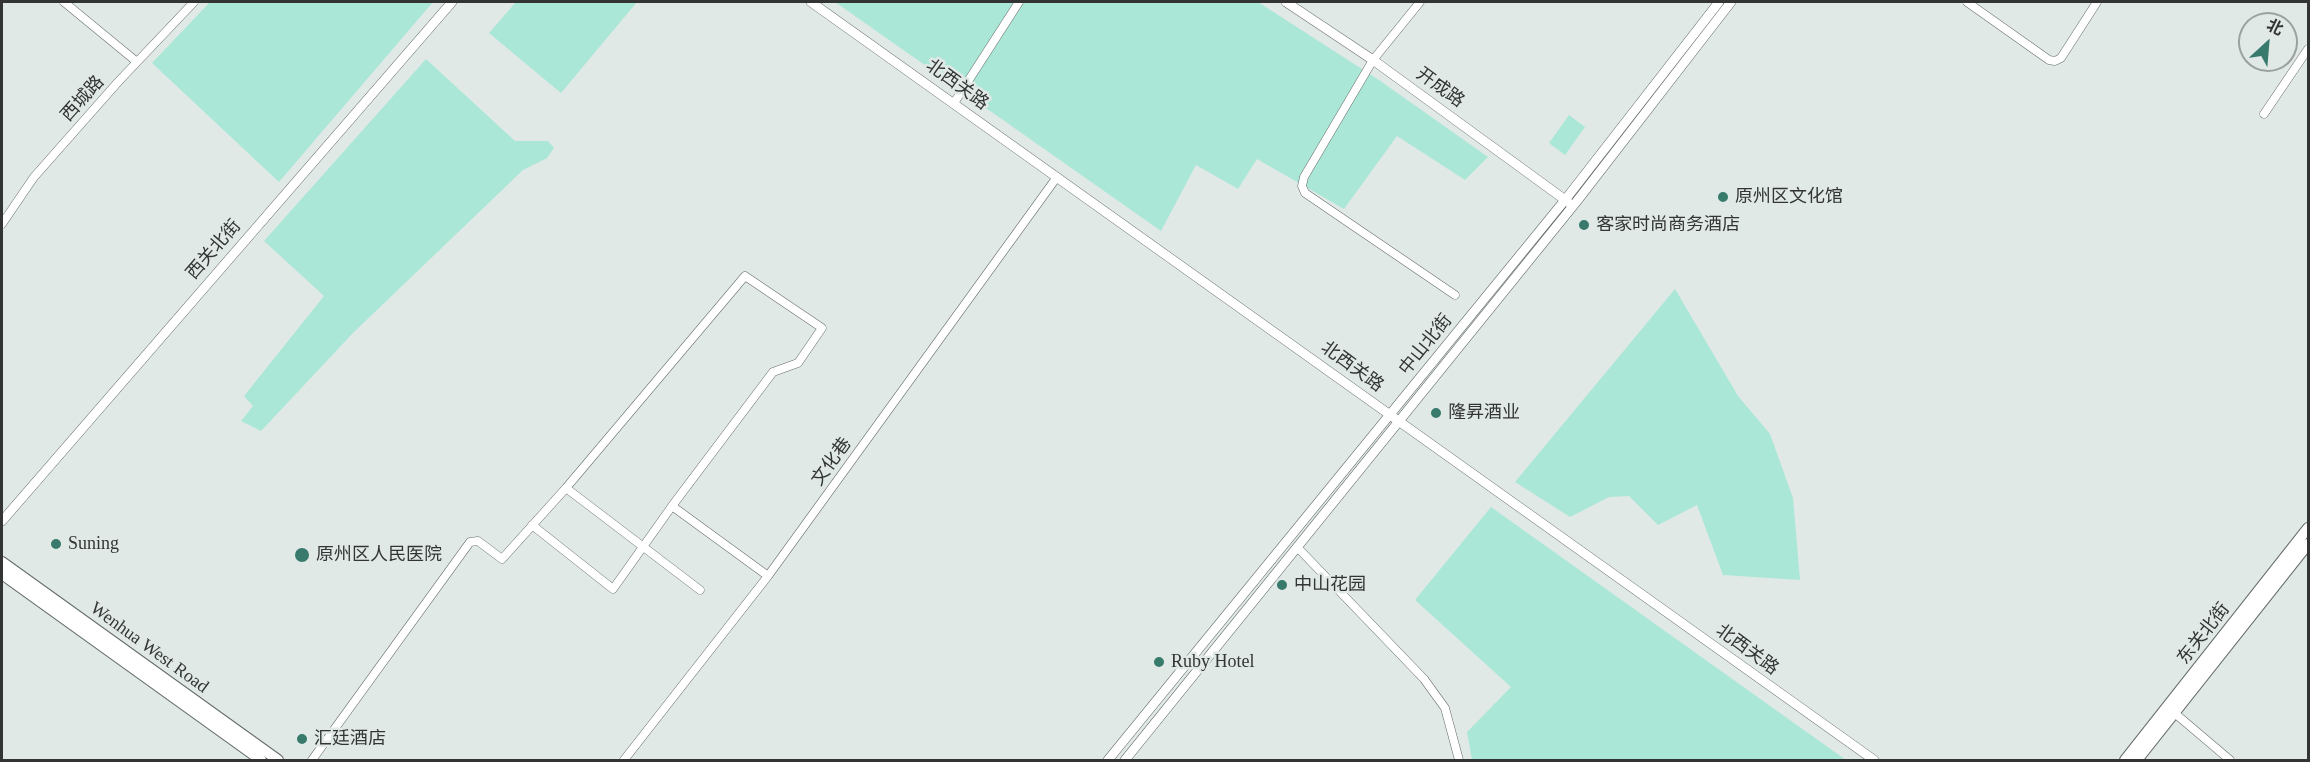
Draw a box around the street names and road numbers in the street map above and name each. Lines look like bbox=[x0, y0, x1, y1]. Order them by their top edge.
street label: 北西关路 bbox=[922, 55, 992, 115]
street label: 开成路 bbox=[1412, 63, 1468, 113]
street label: 西城路 bbox=[57, 72, 109, 126]
street label: 西关北街 bbox=[182, 216, 246, 284]
street label: 中山北街 bbox=[1395, 310, 1457, 380]
street label: 北西关路 bbox=[1317, 337, 1387, 397]
street label: 文化巷 bbox=[807, 434, 857, 490]
street label: Wenhua West Road bbox=[86, 598, 212, 698]
street label: 东关北街 bbox=[2173, 599, 2235, 669]
street label: 北西关路 bbox=[1712, 620, 1782, 680]

